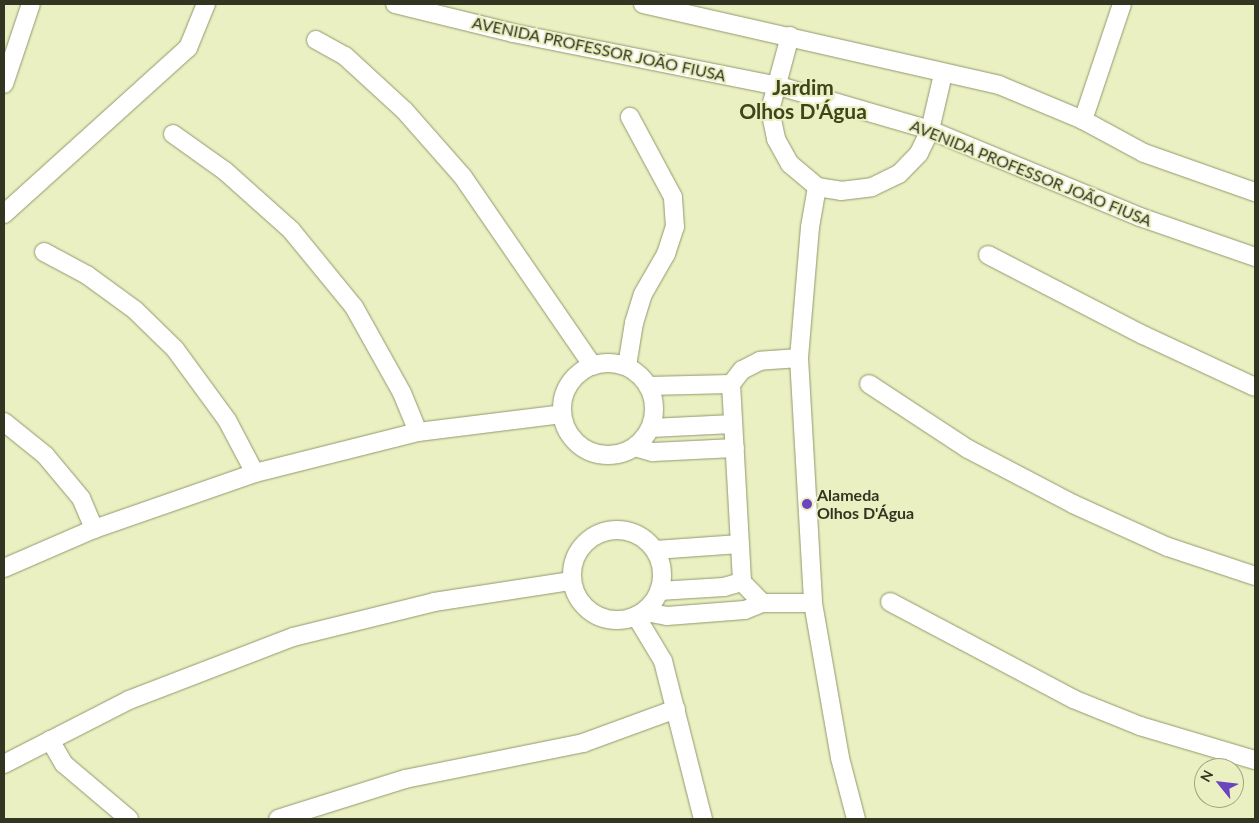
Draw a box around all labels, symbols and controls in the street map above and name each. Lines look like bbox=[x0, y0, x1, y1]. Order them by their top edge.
street label: AVENIDA PROFESSOR JOÃO FIUSA bbox=[470, 13, 728, 85]
district label: Jardim Olhos D'Água bbox=[739, 74, 867, 124]
street label: AVENIDA PROFESSOR JOÃO FIUSA bbox=[907, 115, 1155, 231]
place label: Alameda Olhos D'Água bbox=[817, 485, 914, 523]
marker: Alameda Olhos D'Água bbox=[801, 498, 813, 510]
north arrow bbox=[1194, 758, 1244, 808]
text: N bbox=[1196, 767, 1216, 785]

